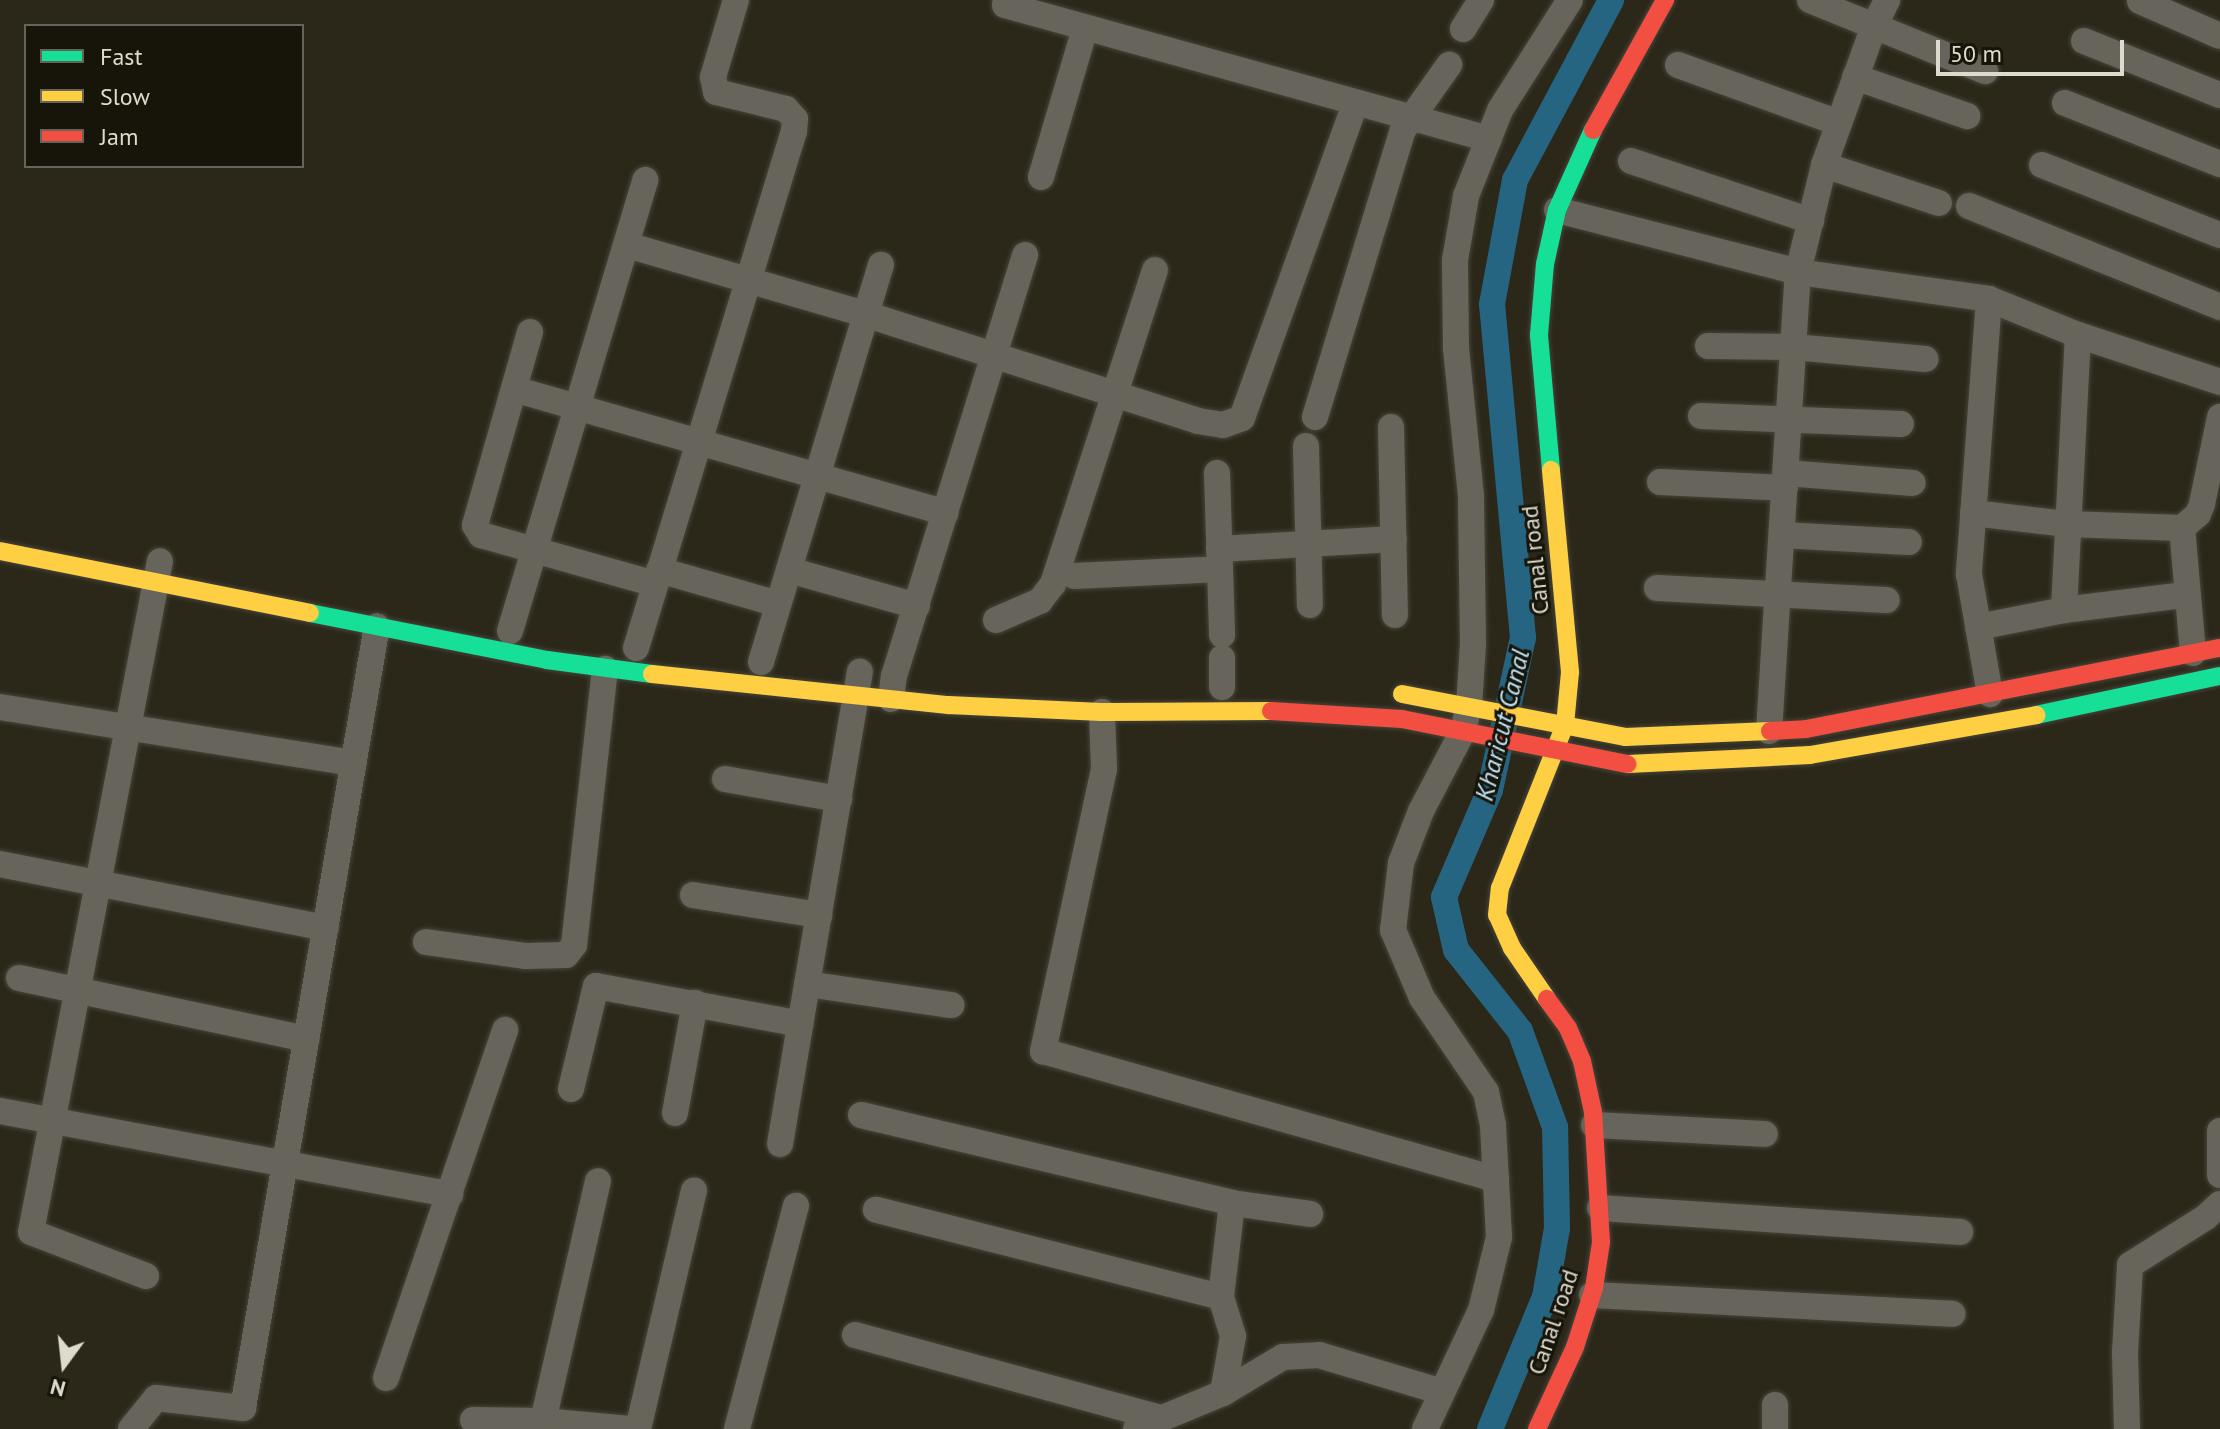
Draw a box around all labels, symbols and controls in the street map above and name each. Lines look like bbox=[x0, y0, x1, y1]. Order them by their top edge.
legend bbox=[24, 24, 304, 168]
scale bar bbox=[1940, 24, 2128, 74]
text: 50 m bbox=[1950, 38, 2002, 69]
text: Fast bbox=[100, 41, 143, 72]
text: Slow bbox=[100, 81, 150, 112]
text: Jam bbox=[100, 121, 138, 152]
street label: Canal road bbox=[1515, 504, 1555, 616]
water label: Kharicut Canal bbox=[1468, 646, 1536, 804]
street label: Canal road bbox=[1522, 1266, 1584, 1378]
north arrow bbox=[24, 1325, 104, 1405]
text: N bbox=[47, 1373, 68, 1404]

